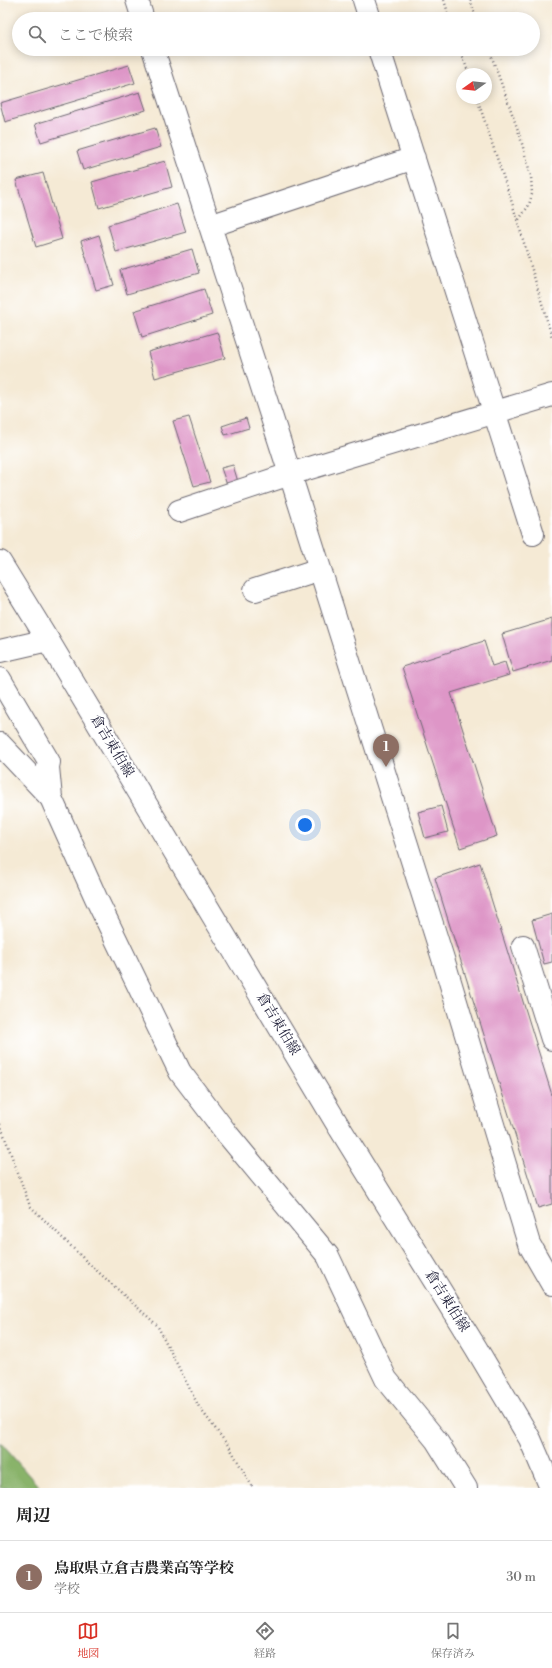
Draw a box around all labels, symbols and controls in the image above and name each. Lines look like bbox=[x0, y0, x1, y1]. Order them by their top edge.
search box bbox=[12, 12, 540, 56]
icon: search bbox=[26, 23, 48, 45]
text: ここで検索 bbox=[58, 26, 133, 45]
north arrow bbox=[456, 68, 492, 104]
street label: 倉吉東伯線 bbox=[86, 711, 138, 781]
pin: 1 bbox=[373, 734, 399, 767]
your location bbox=[295, 815, 315, 835]
street label: 倉吉東伯線 bbox=[252, 989, 304, 1059]
street label: 倉吉東伯線 bbox=[421, 1267, 473, 1335]
text: 周辺 bbox=[16, 1505, 50, 1527]
text: 鳥取県立倉吉農業高等学校 bbox=[54, 1559, 234, 1578]
text: 1 bbox=[26, 1569, 32, 1585]
text: 30 m bbox=[506, 1569, 536, 1585]
text: 学校 bbox=[54, 1581, 80, 1597]
tab: 地図 bbox=[77, 1620, 99, 1661]
tab: 経路 bbox=[254, 1620, 276, 1661]
tab: 保存済み bbox=[431, 1620, 475, 1661]

